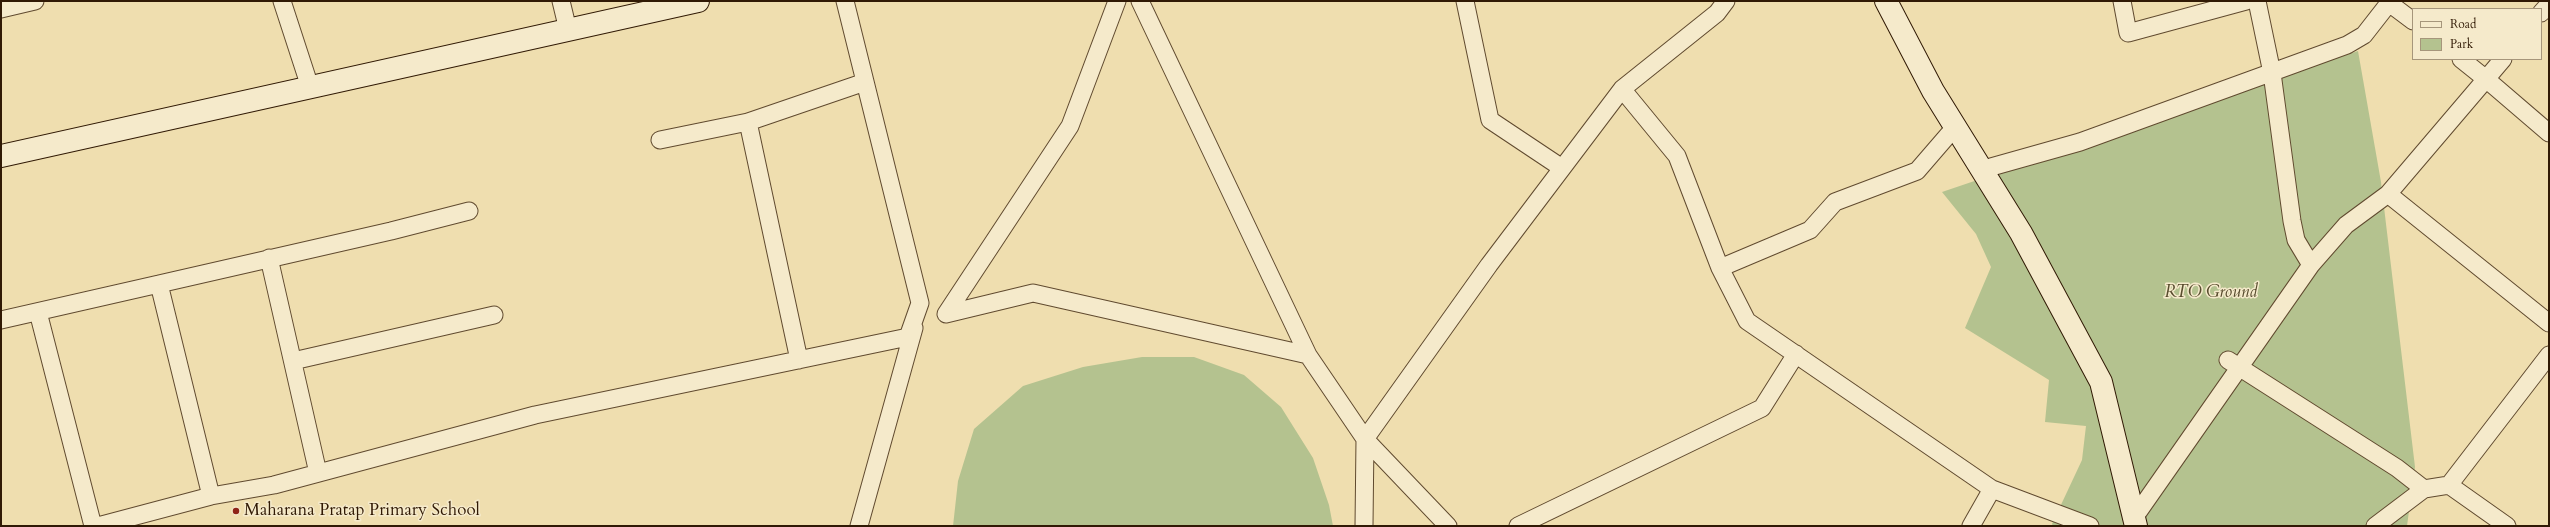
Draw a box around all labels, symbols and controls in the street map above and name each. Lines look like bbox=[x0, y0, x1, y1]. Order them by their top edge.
legend bbox=[2412, 8, 2542, 60]
text: Road bbox=[2450, 16, 2476, 32]
text: Park bbox=[2450, 36, 2473, 52]
park label: RTO Ground bbox=[2165, 283, 2257, 303]
place label: Maharana Pratap Primary School bbox=[244, 501, 480, 521]
marker: Maharana Pratap Primary School bbox=[231, 506, 241, 516]

